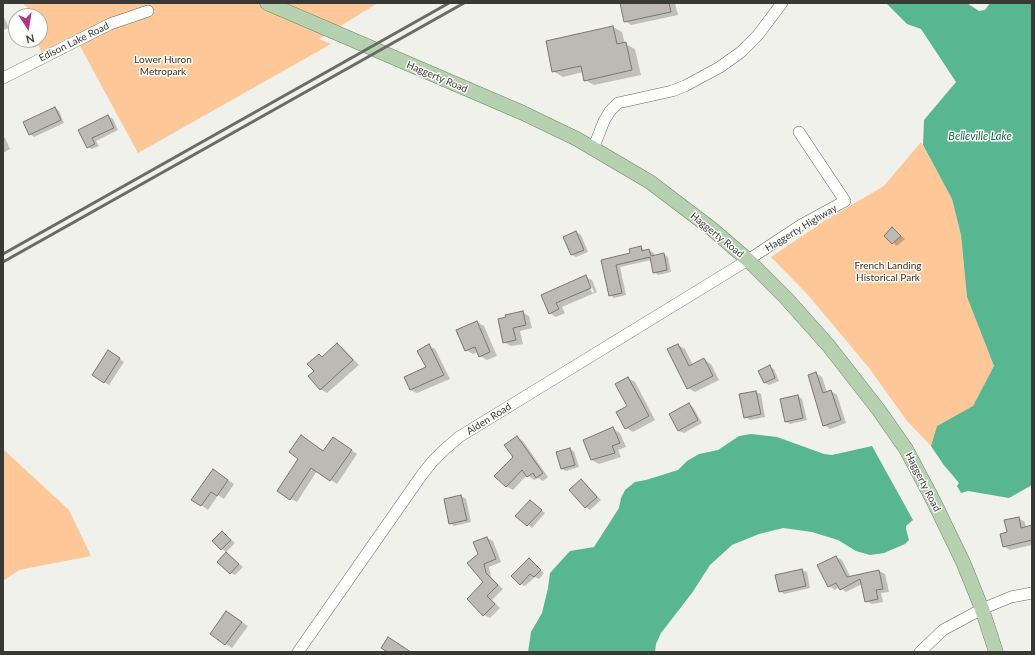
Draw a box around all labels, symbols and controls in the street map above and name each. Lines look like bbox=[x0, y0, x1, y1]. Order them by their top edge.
north arrow bbox=[8, 8, 48, 48]
street label: Edison Lake Road bbox=[37, 20, 111, 64]
text: N bbox=[25, 32, 36, 46]
park label: Lower Huron Metropark bbox=[134, 54, 192, 78]
street label: Haggerty Road bbox=[405, 59, 469, 95]
water label: Belleville Lake bbox=[948, 129, 1012, 143]
street label: Haggerty Highway bbox=[763, 202, 839, 254]
street label: Haggerty Road bbox=[688, 210, 746, 260]
park label: French Landing Historical Park bbox=[855, 260, 921, 284]
street label: Alden Road bbox=[464, 401, 514, 437]
street label: Haggerty Road bbox=[903, 450, 943, 514]

